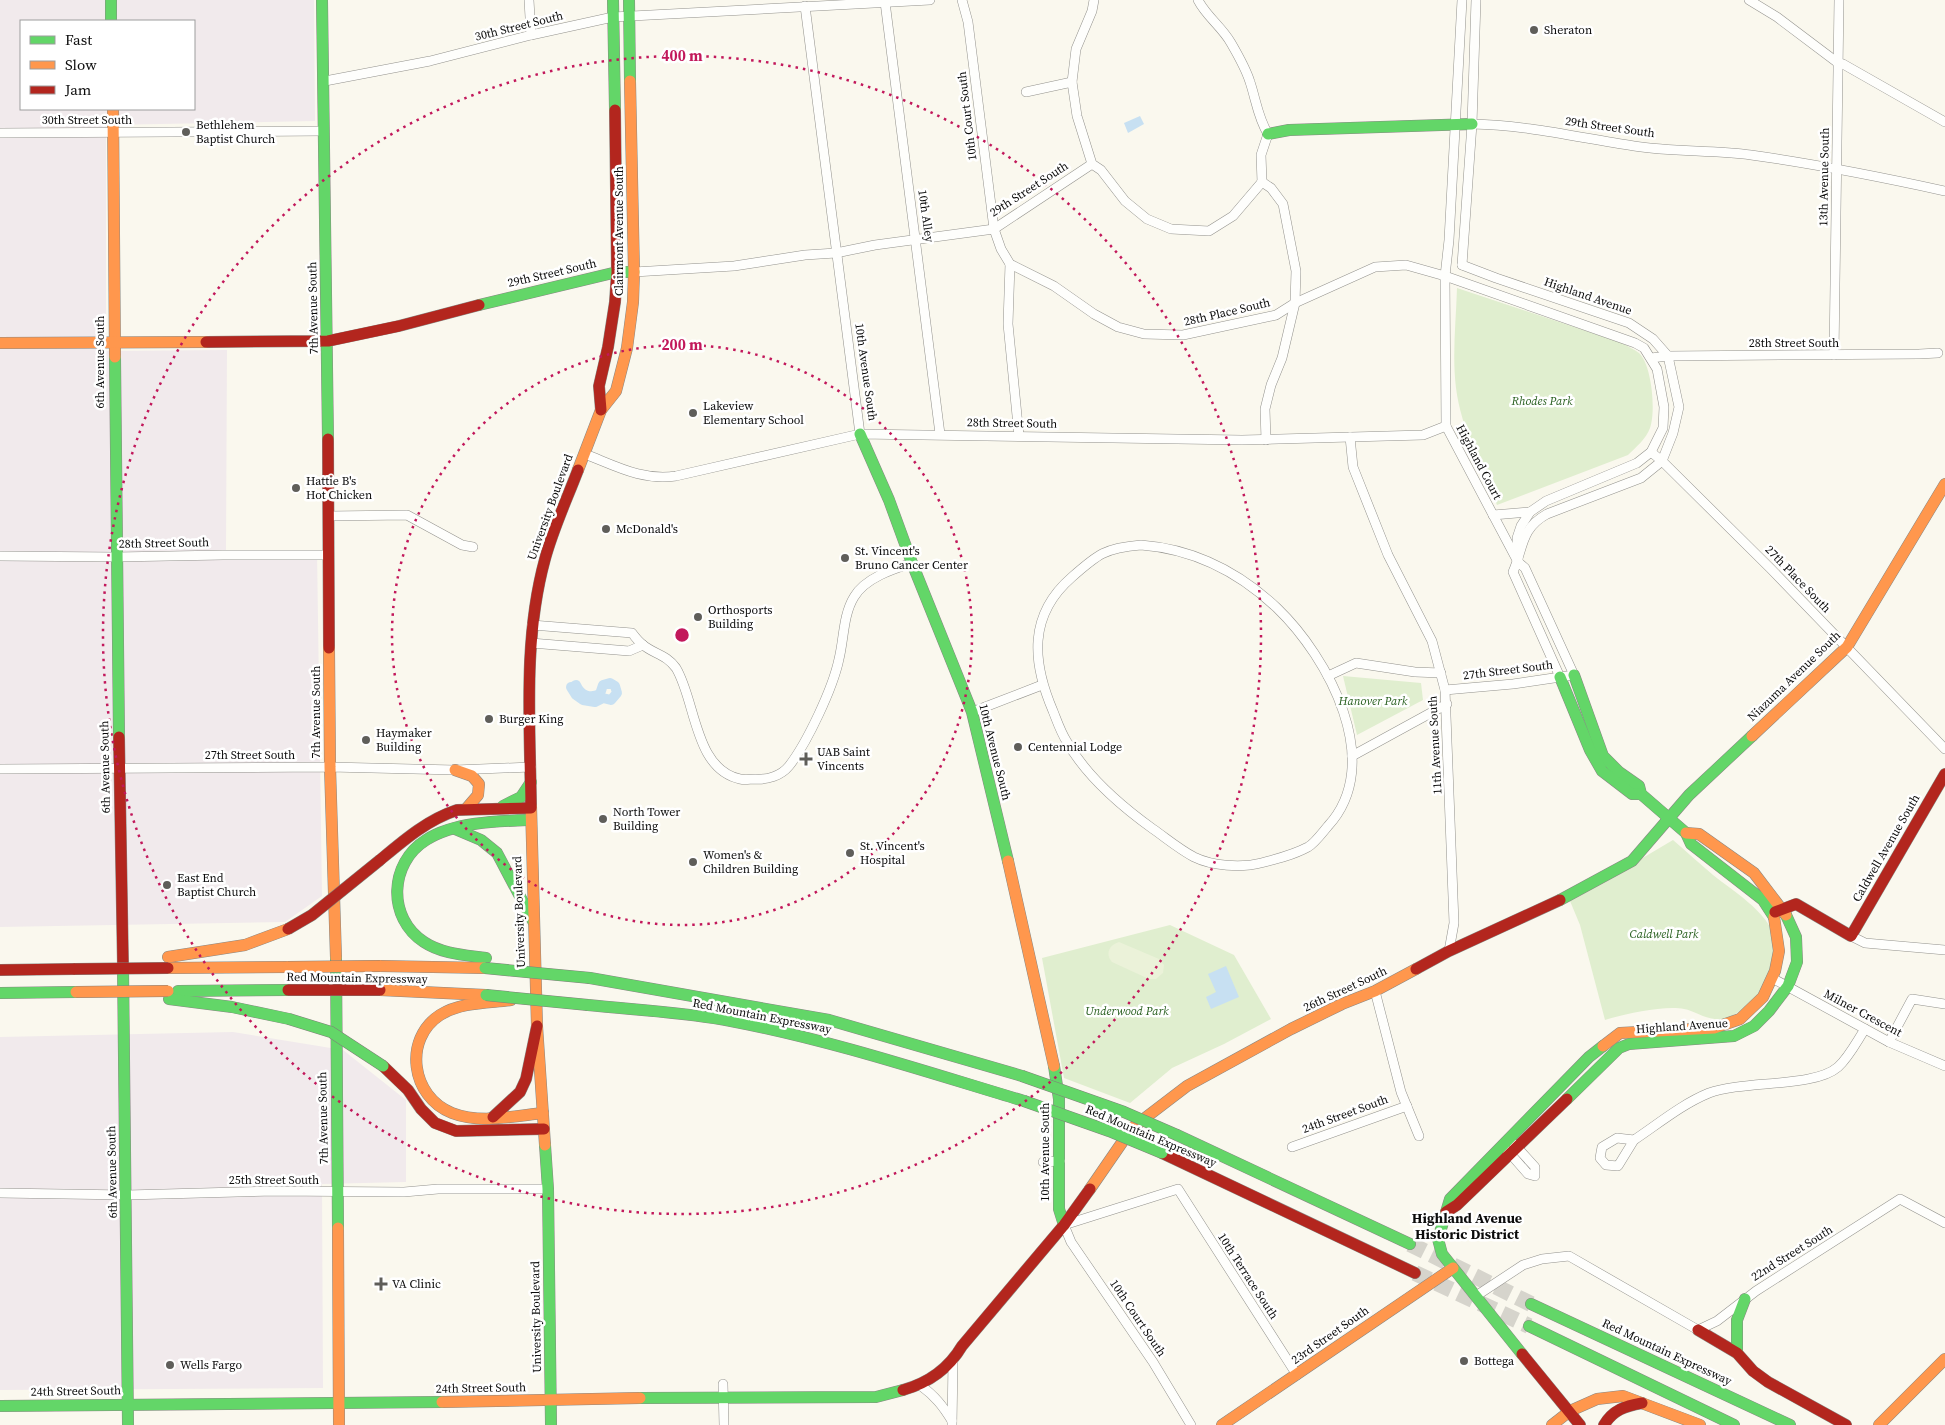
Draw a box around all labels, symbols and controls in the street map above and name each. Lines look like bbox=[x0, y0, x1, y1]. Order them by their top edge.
street label: 30th Street South bbox=[473, 7, 565, 45]
legend bbox=[20, 20, 195, 110]
place label: Sheraton bbox=[1544, 22, 1592, 38]
marker: Sheraton bbox=[1528, 24, 1540, 36]
text: Fast bbox=[65, 29, 92, 50]
text: 400 m bbox=[661, 45, 703, 66]
text: Slow bbox=[65, 54, 97, 75]
street label: 10th Court South bbox=[954, 71, 980, 161]
text: Jam bbox=[64, 79, 92, 100]
street label: 30th Street South bbox=[42, 112, 132, 128]
street label: 29th Street South bbox=[1564, 113, 1656, 141]
place label: Bethlehem Baptist Church bbox=[196, 117, 275, 147]
marker: Bethlehem Baptist Church bbox=[180, 126, 192, 138]
street label: 13th Avenue South bbox=[1815, 127, 1833, 227]
street label: 29th Street South bbox=[987, 158, 1071, 220]
street label: Clairmont Avenue South bbox=[611, 166, 627, 296]
street label: 10th Alley bbox=[914, 189, 938, 244]
street label: 29th Street South bbox=[506, 255, 598, 291]
street label: 7th Avenue South bbox=[304, 261, 322, 355]
street label: Highland Avenue bbox=[1542, 273, 1634, 319]
street label: 28th Place South bbox=[1182, 294, 1272, 330]
street label: 6th Avenue South bbox=[92, 316, 108, 408]
street label: 10th Avenue South bbox=[851, 322, 881, 422]
text: 200 m bbox=[661, 334, 703, 355]
street label: 28th Street South bbox=[1749, 335, 1839, 351]
park label: Rhodes Park bbox=[1510, 393, 1573, 409]
place label: Lakeview Elementary School bbox=[703, 398, 804, 428]
marker: Lakeview Elementary School bbox=[687, 407, 699, 419]
street label: 28th Street South bbox=[967, 414, 1057, 432]
street label: Highland Court bbox=[1452, 422, 1506, 502]
street label: University Boulevard bbox=[523, 452, 577, 562]
place label: Hattie B's Hot Chicken bbox=[306, 473, 372, 503]
marker: Hattie B's Hot Chicken bbox=[290, 482, 302, 494]
place label: McDonald's bbox=[616, 521, 678, 537]
marker: McDonald's bbox=[600, 523, 612, 535]
street label: 28th Street South bbox=[119, 534, 209, 552]
street label: 27th Place South bbox=[1762, 542, 1834, 616]
place label: St. Vincent's Bruno Cancer Center bbox=[855, 543, 968, 573]
marker: St. Vincent's Bruno Cancer Center bbox=[839, 552, 851, 564]
place label: Orthosports Building bbox=[708, 602, 773, 632]
marker: Orthosports Building bbox=[692, 611, 704, 623]
centre of rings bbox=[673, 626, 691, 644]
street label: Niazuma Avenue South bbox=[1744, 627, 1844, 725]
street label: 27th Street South bbox=[1462, 657, 1554, 683]
street label: 7th Avenue South bbox=[308, 666, 324, 758]
park label: Hanover Park bbox=[1337, 693, 1408, 709]
street label: 11th Avenue South bbox=[1424, 695, 1446, 795]
street label: 10th Avenue South bbox=[975, 702, 1015, 802]
place label: Burger King bbox=[499, 711, 563, 727]
marker: Burger King bbox=[483, 713, 495, 725]
street label: 6th Avenue South bbox=[96, 720, 114, 814]
place label: Haymaker Building bbox=[376, 725, 432, 755]
marker: Haymaker Building bbox=[360, 734, 372, 746]
place label: Centennial Lodge bbox=[1028, 739, 1122, 755]
marker: Centennial Lodge bbox=[1012, 741, 1024, 753]
place label: UAB Saint Vincents bbox=[817, 744, 870, 774]
street label: 27th Street South bbox=[205, 747, 295, 763]
marker: UAB Saint Vincents bbox=[799, 752, 813, 766]
street label: Caldwell Avenue South bbox=[1849, 791, 1923, 905]
place label: North Tower Building bbox=[613, 804, 680, 834]
marker: North Tower Building bbox=[597, 813, 609, 825]
place label: St. Vincent's Hospital bbox=[860, 838, 925, 868]
place label: Women's & Children Building bbox=[703, 847, 798, 877]
marker: St. Vincent's Hospital bbox=[844, 847, 856, 859]
street label: University Boulevard bbox=[509, 856, 529, 968]
marker: Women's & Children Building bbox=[687, 856, 699, 868]
place label: East End Baptist Church bbox=[177, 870, 256, 900]
marker: East End Baptist Church bbox=[161, 879, 173, 891]
park label: Caldwell Park bbox=[1630, 926, 1699, 942]
street label: 26th Street South bbox=[1301, 963, 1389, 1015]
street label: Red Mountain Expressway bbox=[286, 969, 429, 987]
street label: Milner Crescent bbox=[1821, 986, 1905, 1040]
street label: Red Mountain Expressway bbox=[691, 995, 834, 1037]
park label: Underwood Park bbox=[1085, 1003, 1169, 1019]
street label: Highland Avenue bbox=[1635, 1015, 1729, 1037]
street label: 7th Avenue South bbox=[314, 1071, 332, 1165]
street label: 24th Street South bbox=[1300, 1091, 1390, 1137]
street label: Red Mountain Expressway bbox=[1083, 1101, 1220, 1171]
street label: 10th Avenue South bbox=[1037, 1103, 1053, 1201]
street label: 6th Avenue South bbox=[103, 1125, 121, 1219]
street label: 25th Street South bbox=[229, 1172, 319, 1188]
district label: Highland Avenue Historic District bbox=[1412, 1208, 1522, 1244]
street label: 22nd Street South bbox=[1748, 1221, 1836, 1285]
street label: 10th Terrace South bbox=[1214, 1230, 1282, 1322]
street label: University Boulevard bbox=[527, 1261, 545, 1373]
place label: VA Clinic bbox=[392, 1276, 441, 1292]
street label: 10th Court South bbox=[1106, 1276, 1170, 1360]
marker: VA Clinic bbox=[374, 1277, 388, 1291]
street label: 23rd Street South bbox=[1288, 1302, 1372, 1368]
street label: Red Mountain Expressway bbox=[1600, 1315, 1735, 1389]
place label: Bottega bbox=[1474, 1353, 1515, 1369]
marker: Bottega bbox=[1458, 1355, 1470, 1367]
place label: Wells Fargo bbox=[180, 1357, 242, 1373]
marker: Wells Fargo bbox=[164, 1359, 176, 1371]
street label: 24th Street South bbox=[436, 1379, 526, 1397]
street label: 24th Street South bbox=[31, 1382, 121, 1400]

